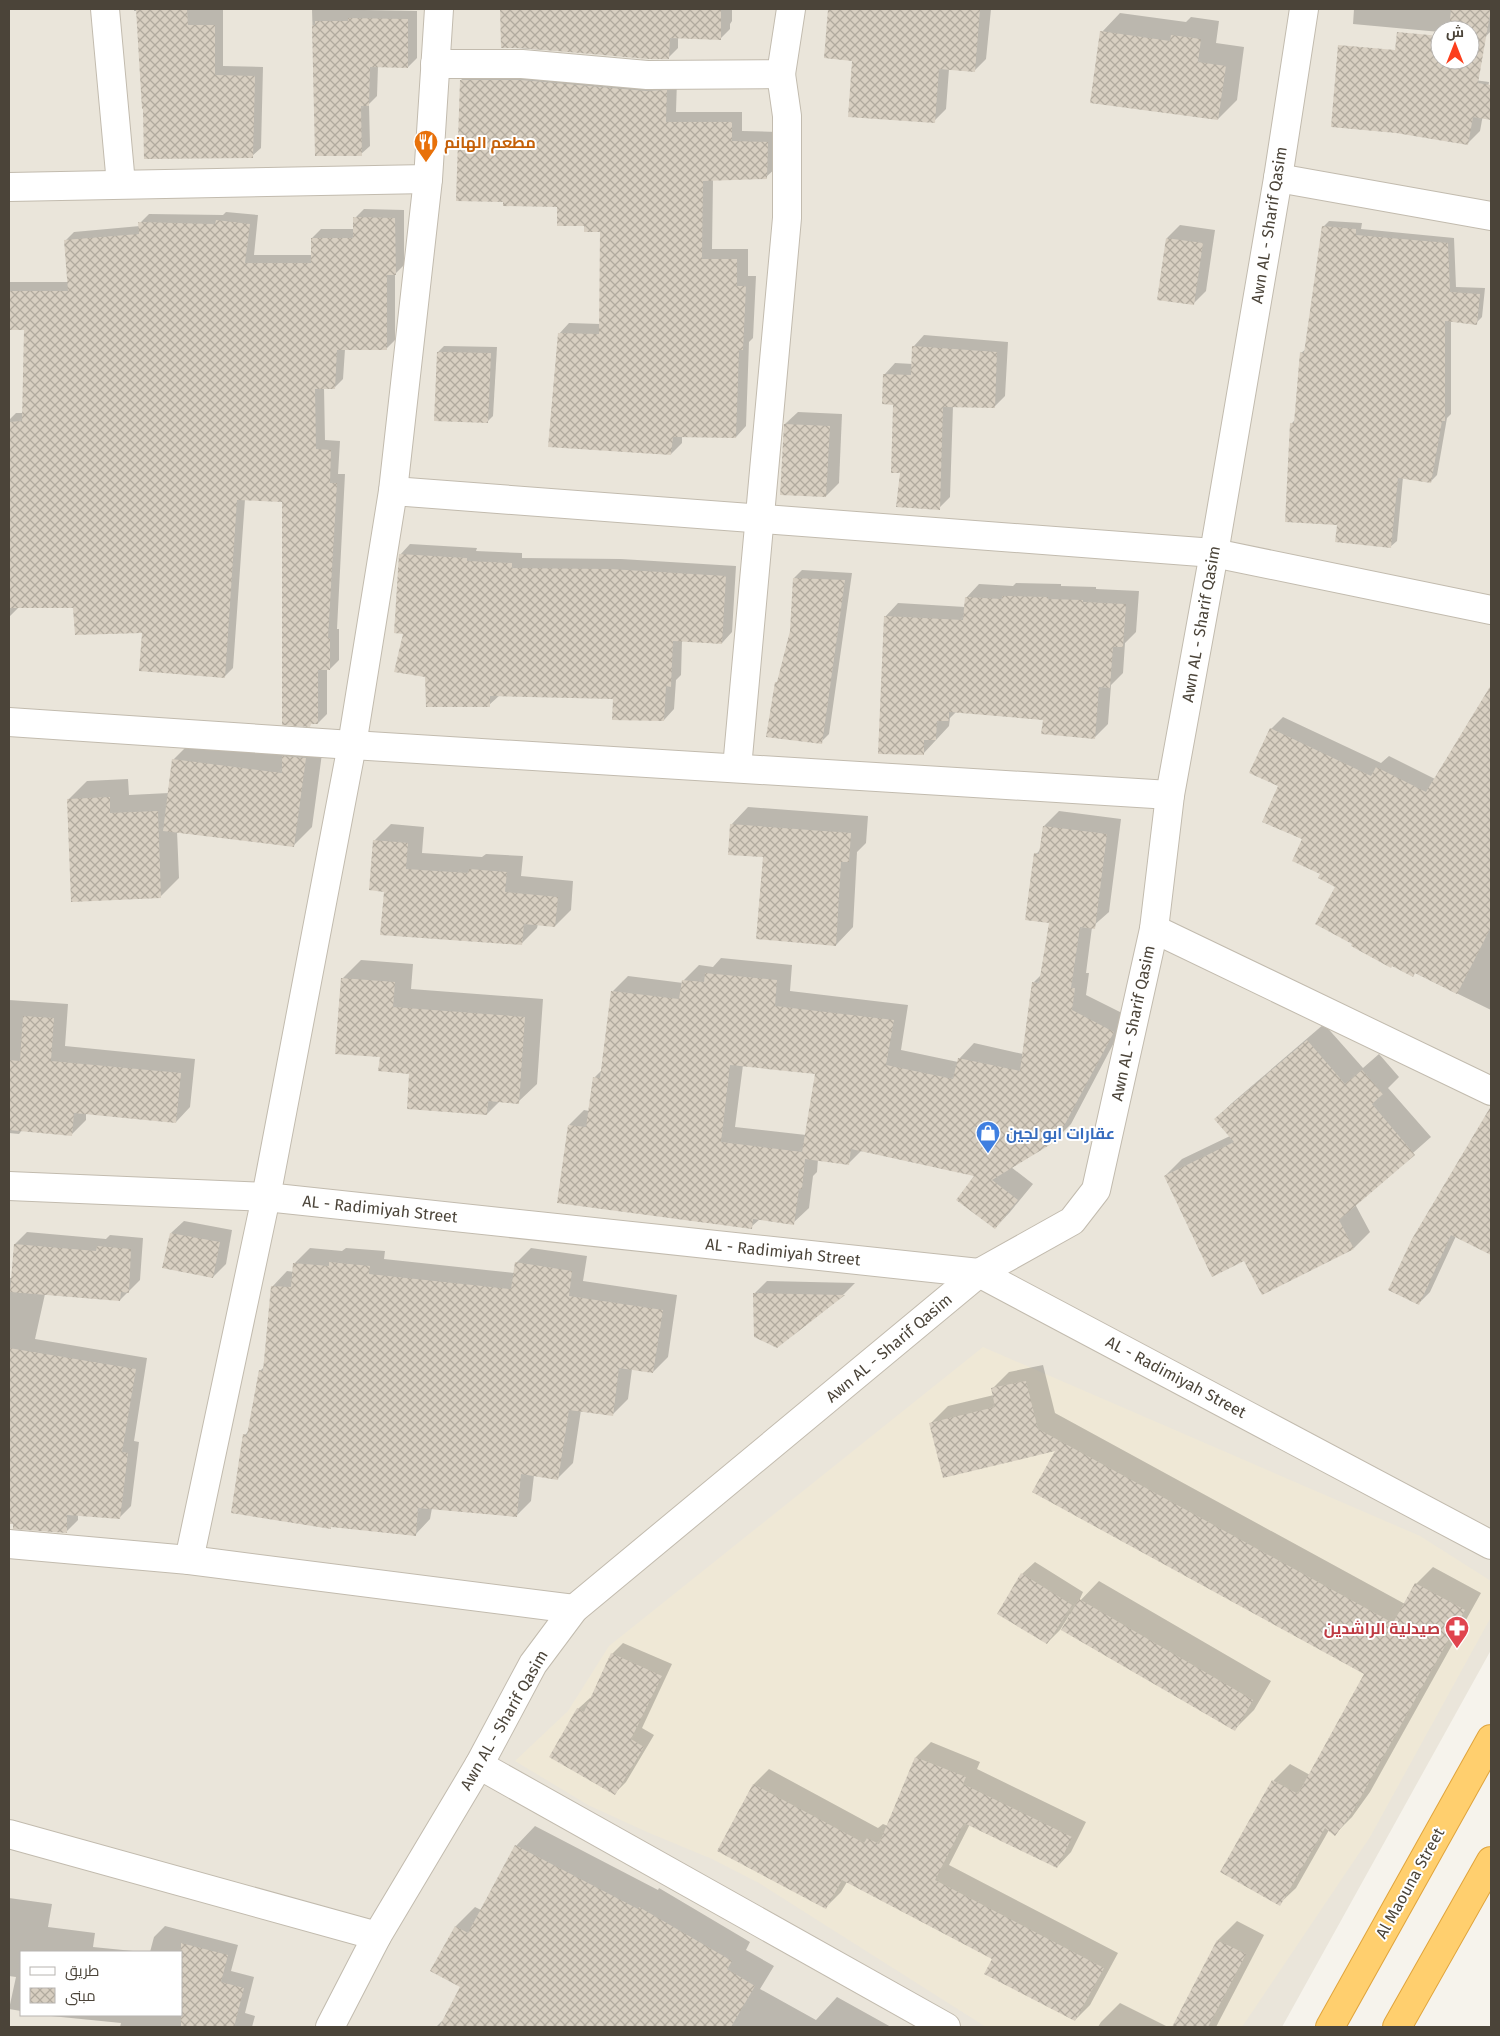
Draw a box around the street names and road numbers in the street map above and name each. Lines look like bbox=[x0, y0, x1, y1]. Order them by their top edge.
street label: Awn AL - Sharif Qasim bbox=[1247, 145, 1291, 305]
street label: Awn AL - Sharif Qasim bbox=[1178, 544, 1224, 704]
street label: Awn AL - Sharif Qasim bbox=[1107, 943, 1159, 1103]
street label: AL - Radimiyah Street bbox=[301, 1191, 459, 1227]
street label: AL - Radimiyah Street bbox=[704, 1234, 862, 1270]
street label: Awn AL - Sharif Qasim bbox=[822, 1290, 956, 1406]
street label: AL - Radimiyah Street bbox=[1103, 1332, 1249, 1422]
street label: Awn AL - Sharif Qasim bbox=[456, 1647, 552, 1793]
street label: Al Maouna Street bbox=[1372, 1824, 1448, 1942]

